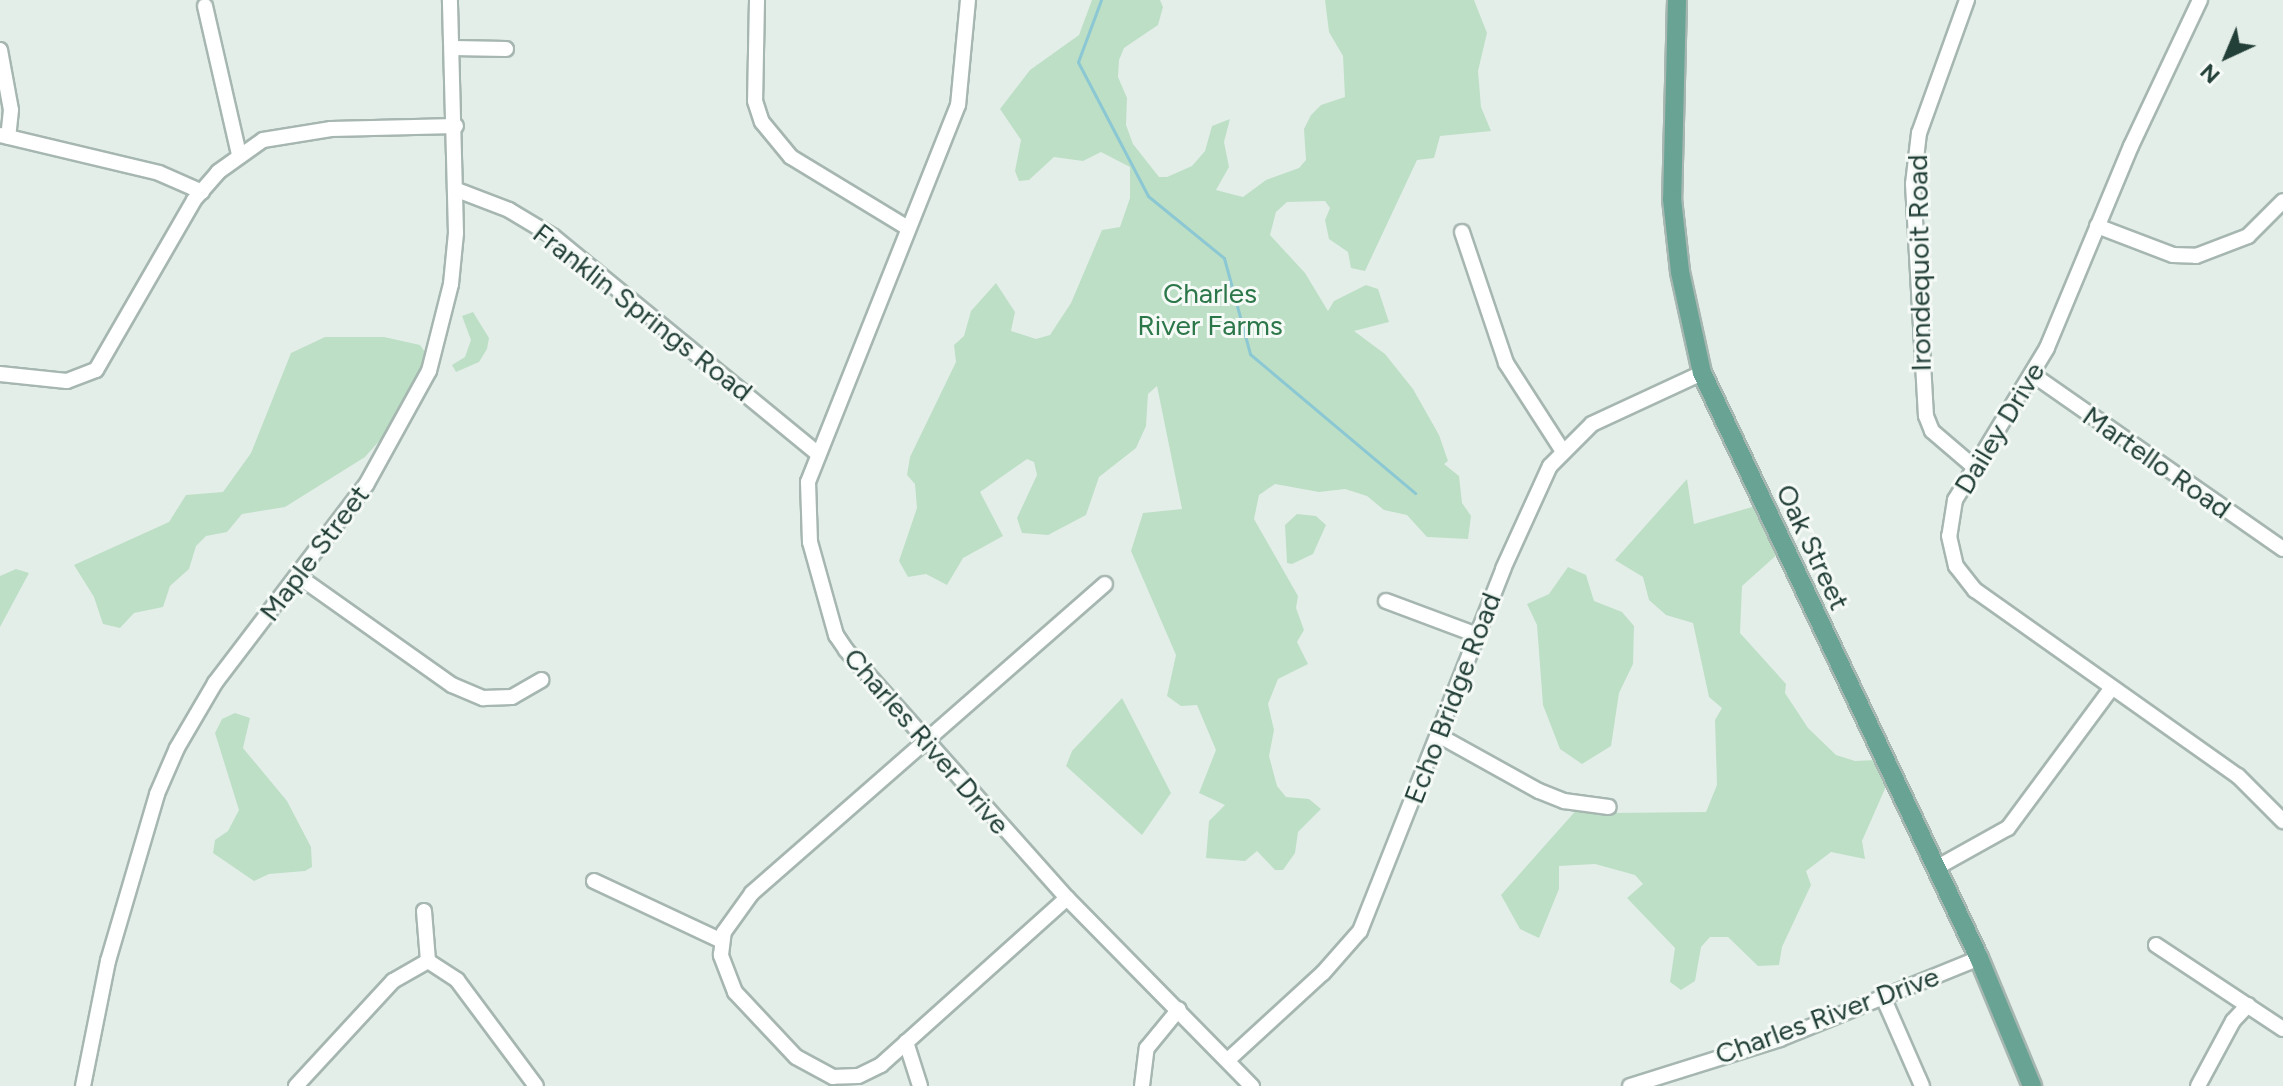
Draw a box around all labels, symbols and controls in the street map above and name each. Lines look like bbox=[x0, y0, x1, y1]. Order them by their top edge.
north arrow bbox=[2187, 16, 2267, 96]
text: N bbox=[2194, 58, 2225, 89]
street label: Irondequoit Road bbox=[1900, 154, 1938, 372]
street label: Franklin Springs Road bbox=[527, 216, 759, 408]
park label: Charles River Farms bbox=[1137, 276, 1283, 342]
street label: Dailey Drive bbox=[1947, 356, 2051, 500]
street label: Martello Road bbox=[2076, 399, 2238, 525]
street label: Maple Street bbox=[252, 478, 376, 628]
street label: Oak Street bbox=[1769, 479, 1857, 615]
street label: Echo Bridge Road bbox=[1396, 588, 1508, 808]
street label: Charles River Drive bbox=[837, 641, 1017, 841]
street label: Charles River Drive bbox=[1711, 959, 1943, 1071]

